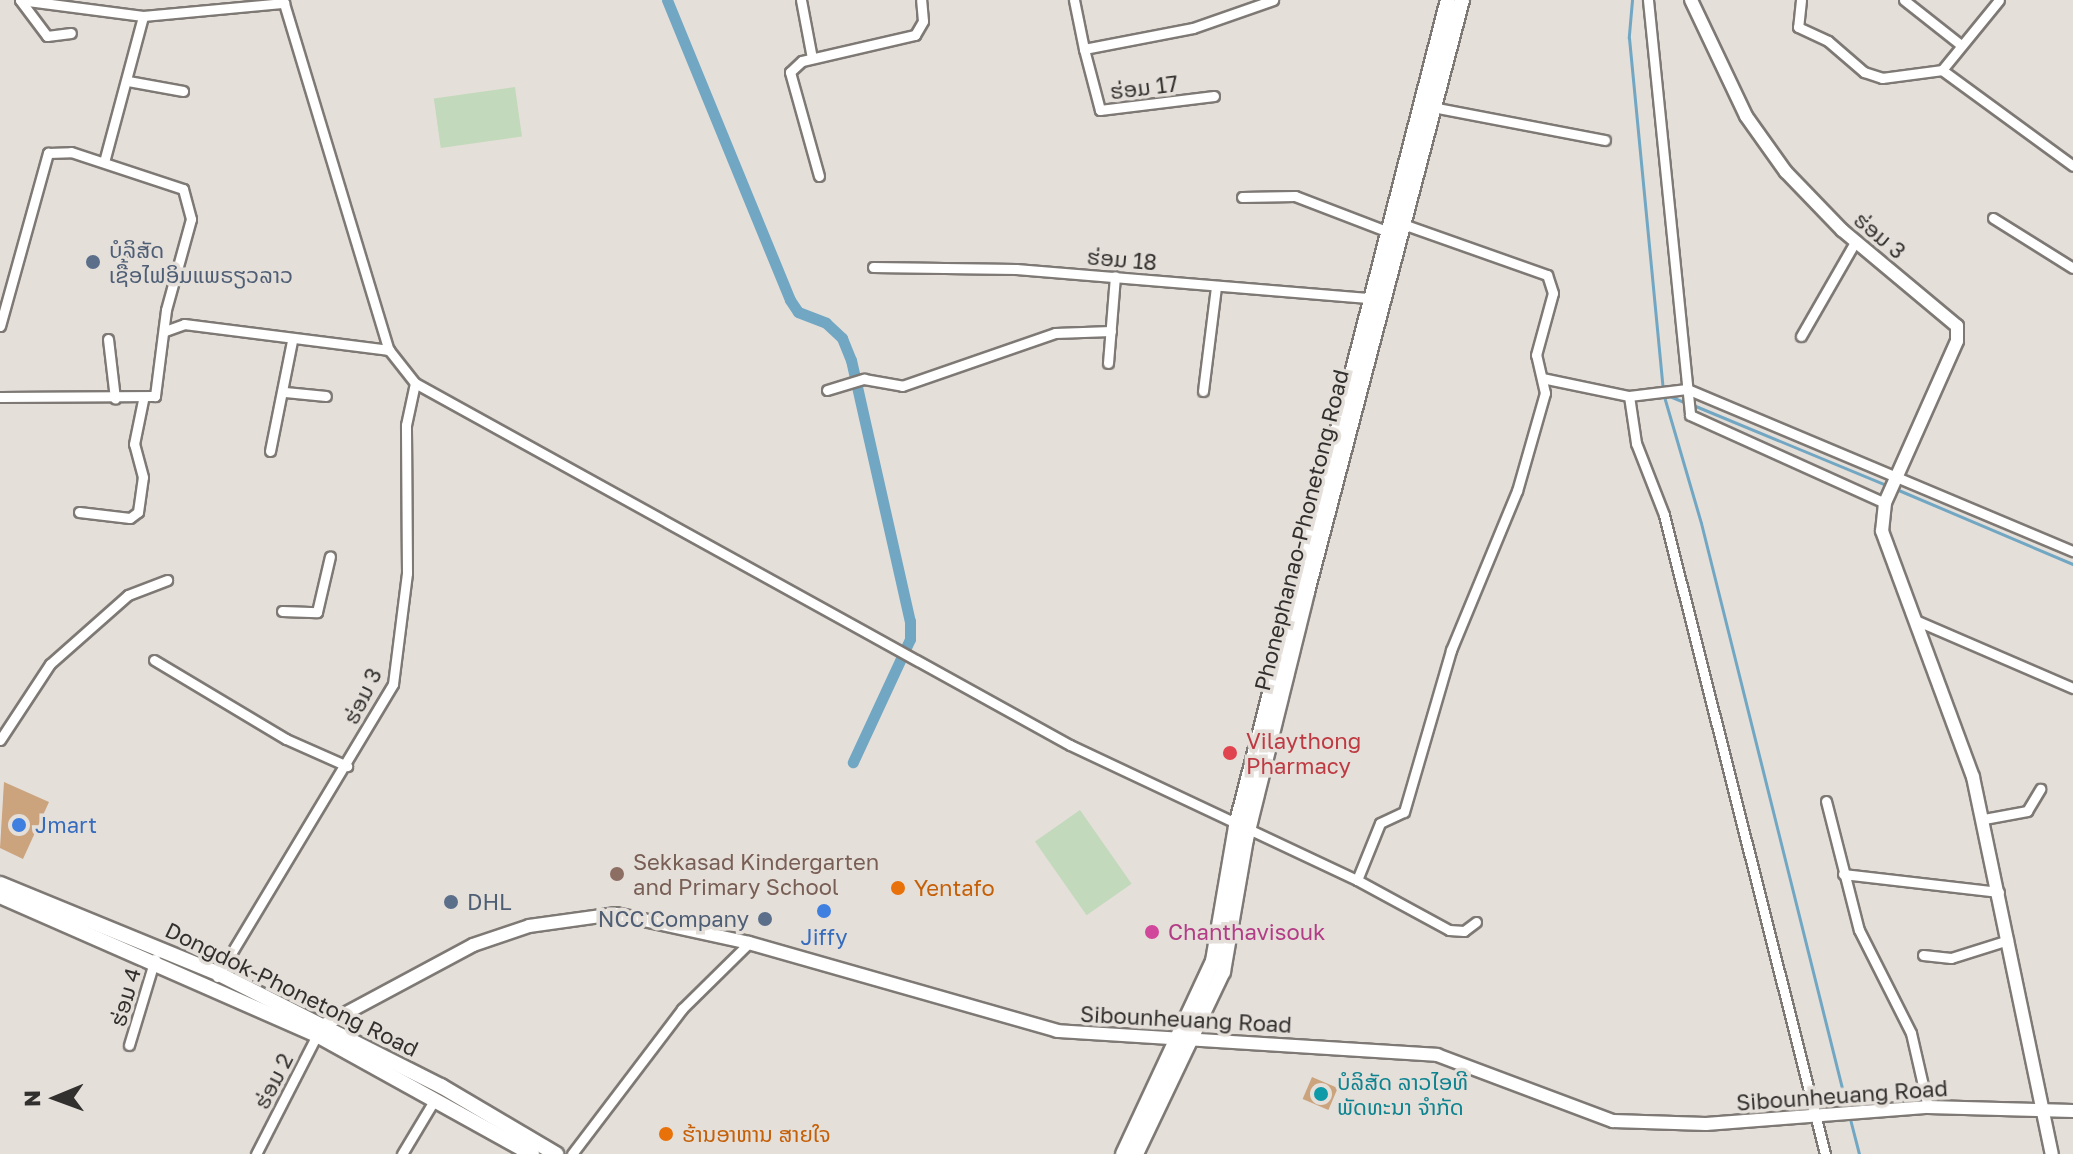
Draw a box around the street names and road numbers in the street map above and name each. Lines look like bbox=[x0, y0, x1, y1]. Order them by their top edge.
street label: ຮ່ອມ 17 bbox=[1108, 70, 1180, 104]
street label: ຮ່ອມ 3 bbox=[1849, 206, 1911, 264]
street label: ຮ່ອມ 18 bbox=[1086, 243, 1158, 275]
street label: Phonephanao-Phonetong Road bbox=[1248, 367, 1354, 693]
street label: ຮ່ອມ 3 bbox=[337, 664, 387, 728]
street label: Dongdok-Phonetong Road bbox=[161, 916, 423, 1062]
street label: ຮ່ອມ 4 bbox=[104, 965, 146, 1029]
street label: Sibounheuang Road bbox=[1079, 1000, 1293, 1038]
street label: ຮ່ອມ 2 bbox=[248, 1049, 298, 1113]
street label: Sibounheuang Road bbox=[1735, 1074, 1949, 1116]

